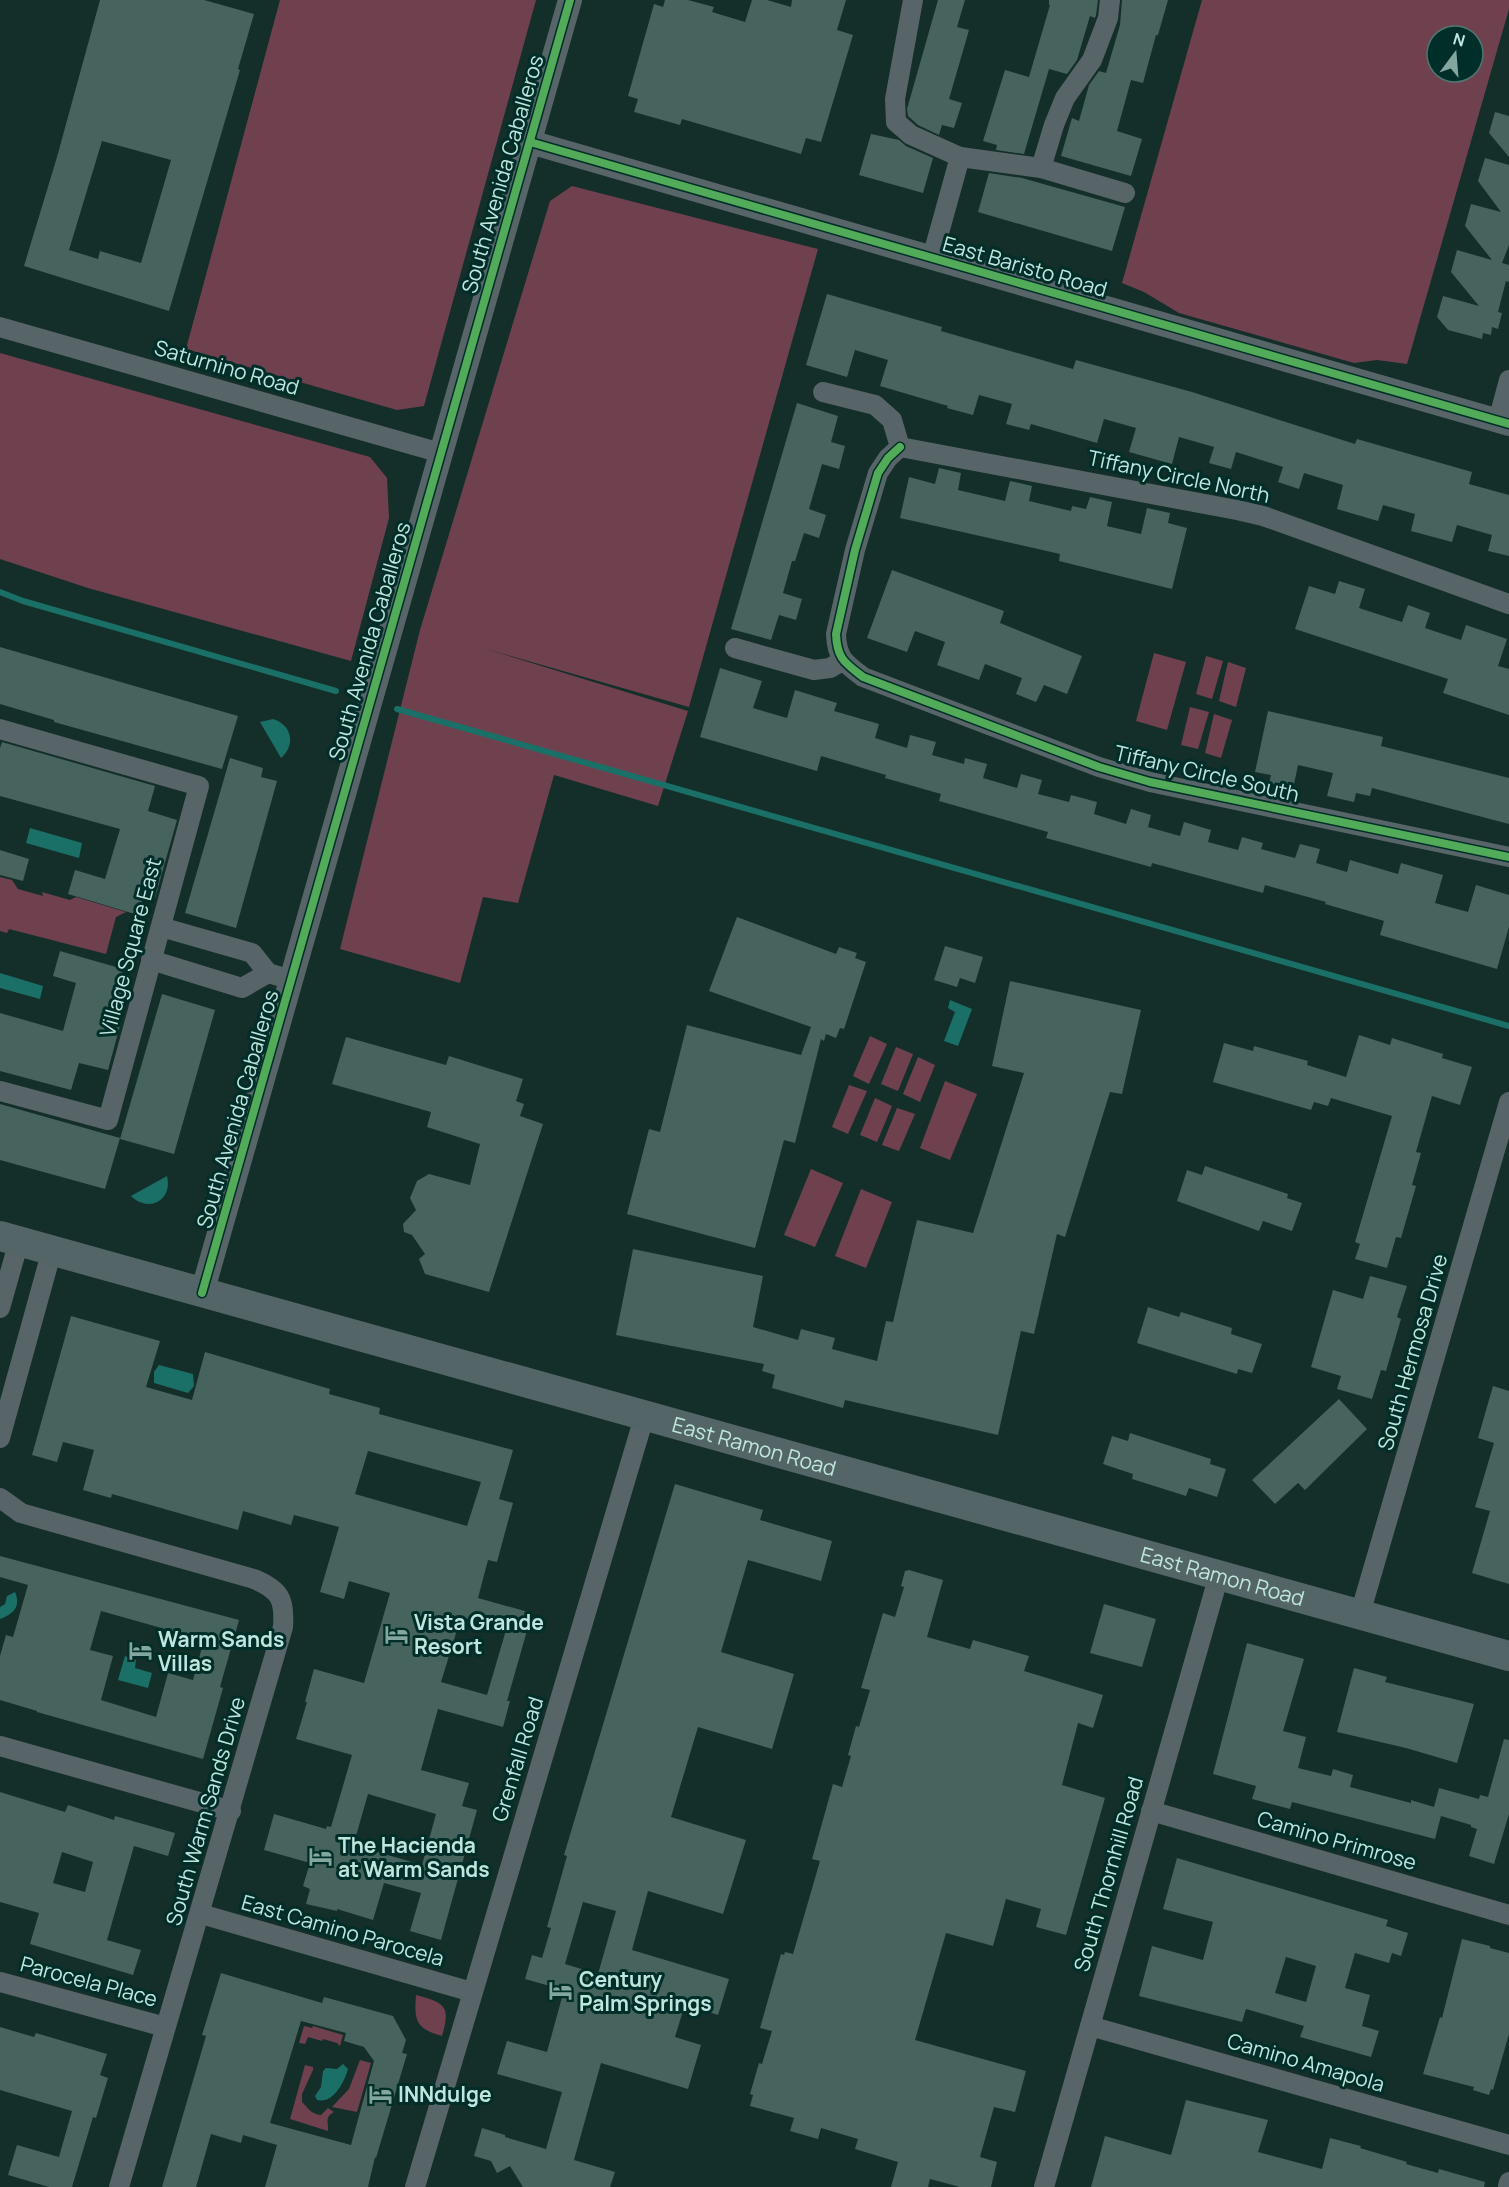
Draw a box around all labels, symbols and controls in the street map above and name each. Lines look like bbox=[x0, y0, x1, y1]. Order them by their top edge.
north arrow bbox=[1425, 24, 1485, 84]
text: N bbox=[1451, 27, 1468, 52]
street label: South Avenida Caballeros bbox=[455, 51, 549, 297]
street label: East Baristo Road bbox=[940, 229, 1110, 303]
street label: Saturnino Road bbox=[151, 333, 303, 401]
street label: Tiffany Circle North bbox=[1085, 443, 1273, 509]
street label: South Avenida Caballeros bbox=[322, 518, 416, 764]
street label: Tiffany Circle South bbox=[1112, 738, 1302, 808]
street label: Village Square East bbox=[93, 855, 167, 1039]
street label: South Avenida Caballeros bbox=[190, 986, 284, 1232]
street label: South Hermosa Drive bbox=[1371, 1250, 1453, 1454]
street label: East Ramon Road bbox=[669, 1410, 839, 1482]
street label: East Ramon Road bbox=[1137, 1540, 1308, 1612]
place label: Vista Grande Resort bbox=[414, 1608, 544, 1660]
hotel icon: Vista Grande Resort bbox=[383, 1621, 409, 1647]
place label: Warm Sands Villas bbox=[158, 1625, 284, 1677]
hotel icon: Warm Sands Villas bbox=[127, 1638, 153, 1664]
street label: South Warm Sands Drive bbox=[159, 1693, 251, 1929]
street label: Grenfall Road bbox=[485, 1693, 549, 1825]
street label: South Thornhill Road bbox=[1067, 1773, 1149, 1975]
street label: Camino Primrose bbox=[1254, 1804, 1420, 1876]
place label: The Hacienda at Warm Sands bbox=[338, 1831, 490, 1883]
hotel icon: The Hacienda at Warm Sands bbox=[307, 1844, 333, 1870]
street label: East Camino Parocela bbox=[238, 1888, 448, 1972]
street label: Parocela Place bbox=[17, 1949, 161, 2013]
place label: Century Palm Springs bbox=[579, 1965, 712, 2017]
hotel icon: Century Palm Springs bbox=[548, 1978, 574, 2004]
street label: Camino Amapola bbox=[1224, 2026, 1388, 2098]
place label: INNdulge bbox=[398, 2080, 492, 2108]
hotel icon: INNdulge bbox=[367, 2081, 393, 2107]

